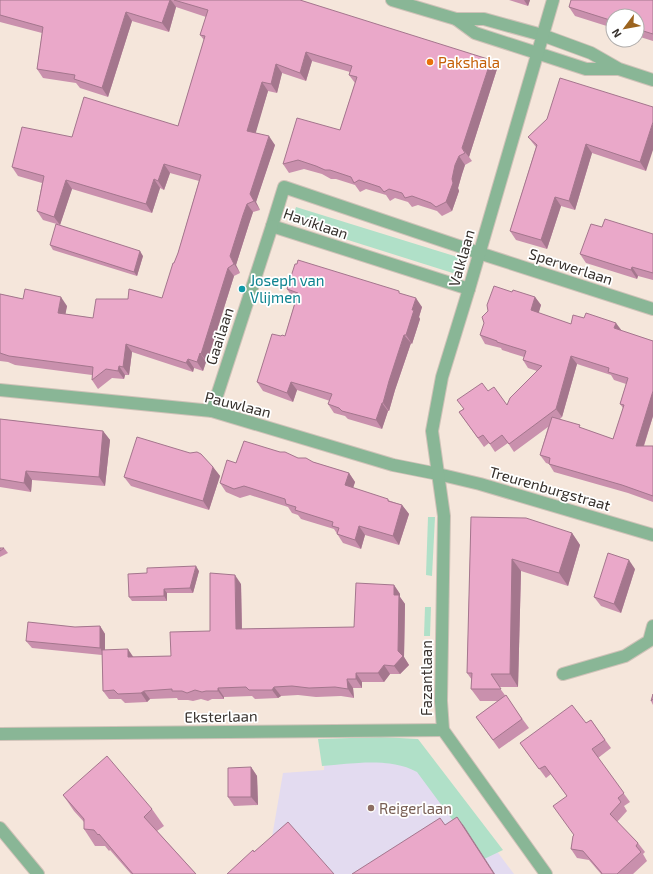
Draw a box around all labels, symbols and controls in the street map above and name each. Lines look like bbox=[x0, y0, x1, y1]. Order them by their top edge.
north arrow bbox=[605, 8, 645, 48]
text: N bbox=[608, 27, 624, 40]
place label: Pakshala bbox=[438, 53, 500, 71]
marker: Pakshala bbox=[425, 57, 435, 67]
street label: Haviklaan bbox=[281, 204, 351, 242]
street label: Valklaan bbox=[444, 227, 478, 289]
street label: Sperwerlaan bbox=[527, 244, 615, 288]
place label: Joseph van Vlijmen bbox=[250, 271, 325, 307]
marker: Joseph van Vlijmen bbox=[237, 284, 247, 294]
street label: Gaailaan bbox=[201, 305, 237, 367]
street label: Pauwlaan bbox=[203, 387, 273, 421]
street label: Treurenburgstraat bbox=[487, 462, 613, 514]
street label: Fazantlaan bbox=[417, 640, 435, 716]
street label: Eksterlaan bbox=[184, 706, 258, 726]
place label: Reigerlaan bbox=[379, 799, 452, 817]
marker: Reigerlaan bbox=[366, 803, 376, 813]

